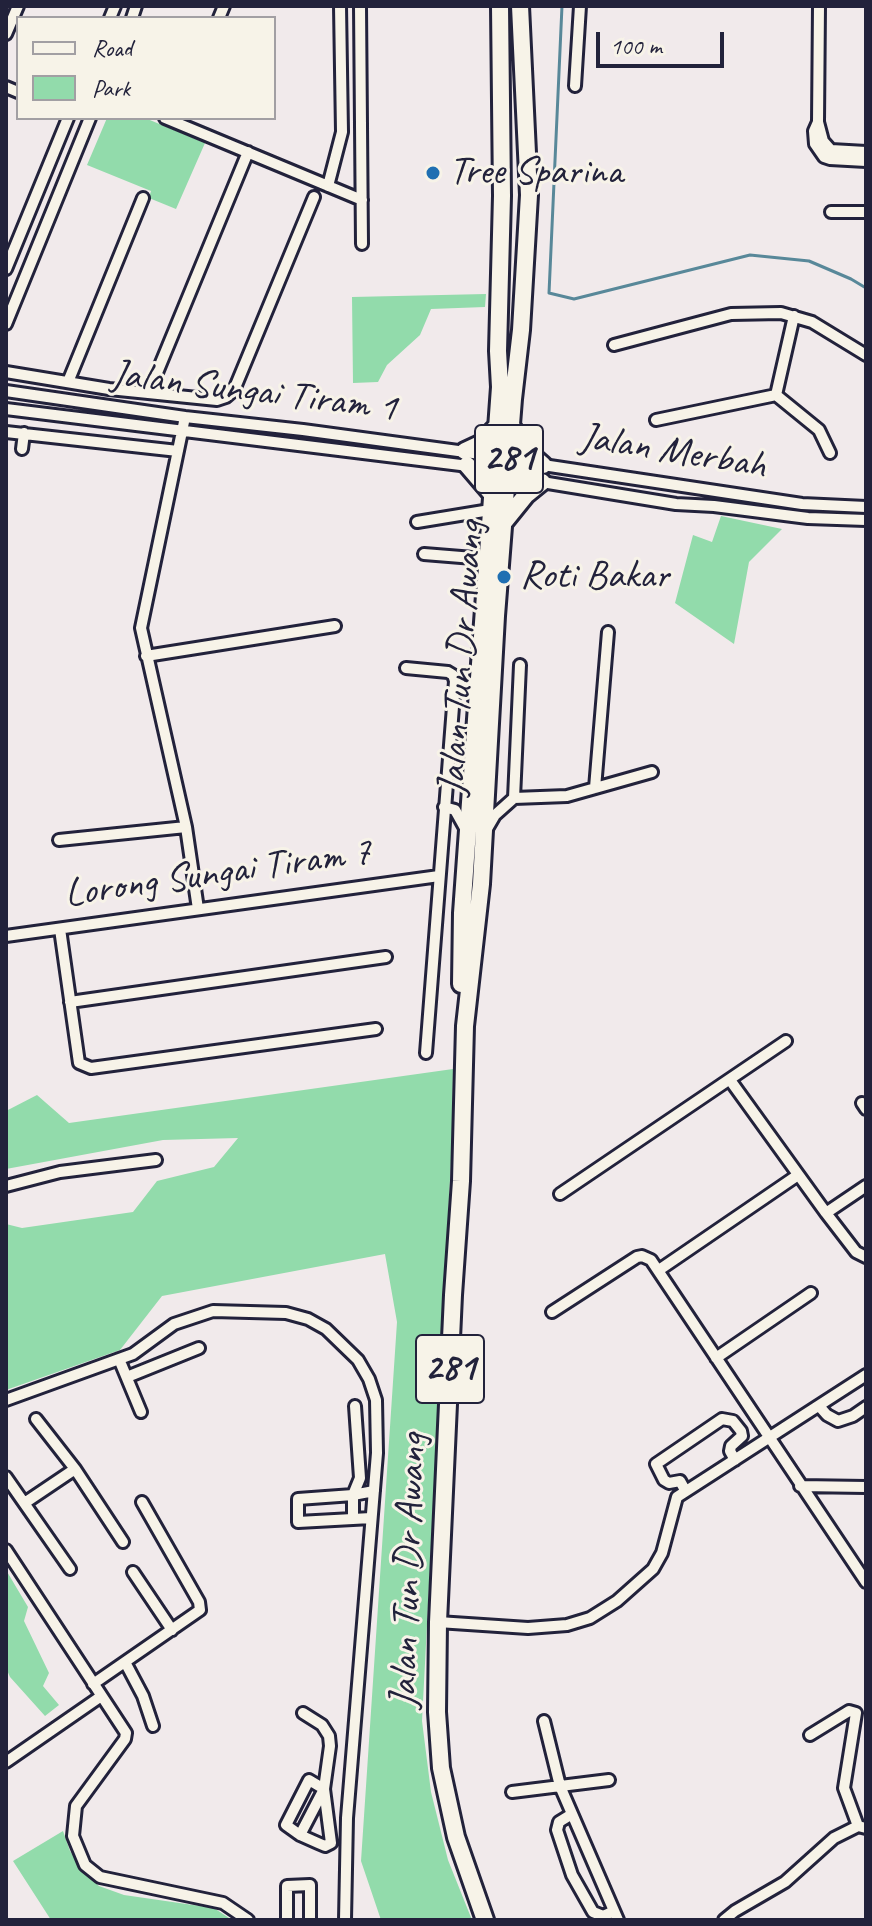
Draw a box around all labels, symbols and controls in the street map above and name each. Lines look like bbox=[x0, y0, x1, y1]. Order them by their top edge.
legend bbox=[16, 16, 276, 120]
scale bar bbox=[600, 16, 728, 66]
text: 100 m bbox=[610, 31, 662, 61]
text: Road bbox=[92, 33, 132, 63]
text: Park bbox=[92, 73, 130, 103]
place label: Tree Sparina bbox=[449, 149, 623, 197]
marker: Tree Sparina bbox=[424, 164, 442, 182]
street label: Jalan Sungai Tiram 1 bbox=[109, 351, 399, 433]
street label: Jalan Merbah bbox=[577, 414, 769, 490]
road number: 281 bbox=[475, 425, 543, 493]
street label: Jalan Tun Dr Awang bbox=[428, 519, 496, 797]
place label: Roti Bakar bbox=[520, 553, 669, 601]
marker: Roti Bakar bbox=[495, 568, 513, 586]
street label: Lorong Sungai Tiram 7 bbox=[62, 829, 374, 919]
road number: 281 bbox=[416, 1335, 484, 1403]
street label: Jalan Tun Dr Awang bbox=[380, 1433, 438, 1709]

